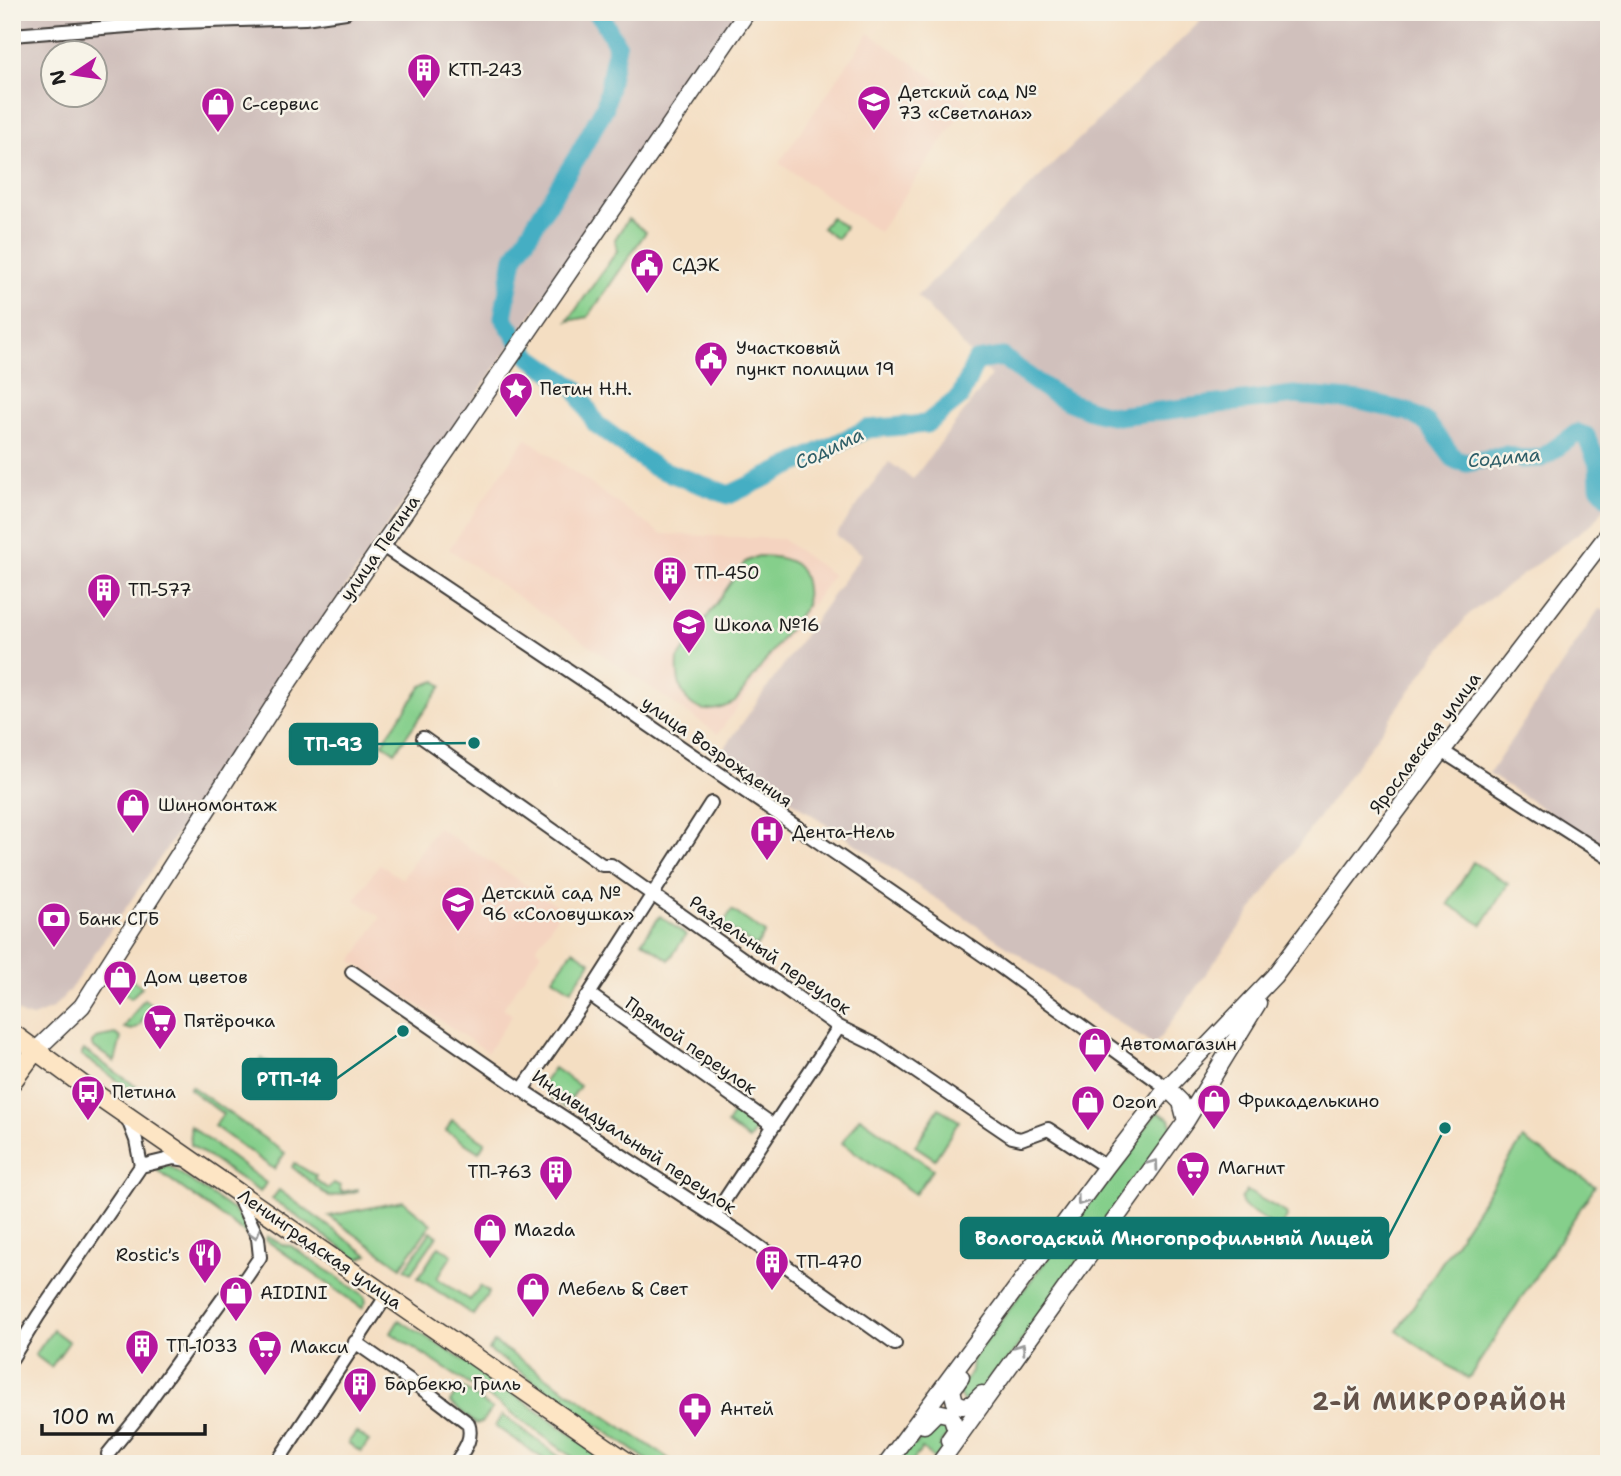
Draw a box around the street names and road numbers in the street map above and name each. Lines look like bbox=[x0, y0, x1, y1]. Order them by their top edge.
street label: улица Петина bbox=[335, 490, 425, 606]
street label: Ярославская улица bbox=[1364, 667, 1486, 819]
street label: улица Возрождения bbox=[637, 691, 797, 813]
street label: Раздельный переулок bbox=[684, 890, 856, 1020]
street label: Прямой переулок bbox=[620, 991, 762, 1101]
street label: Индивидуальный переулок bbox=[527, 1064, 741, 1220]
street label: Ленинградская улица bbox=[233, 1183, 407, 1315]

